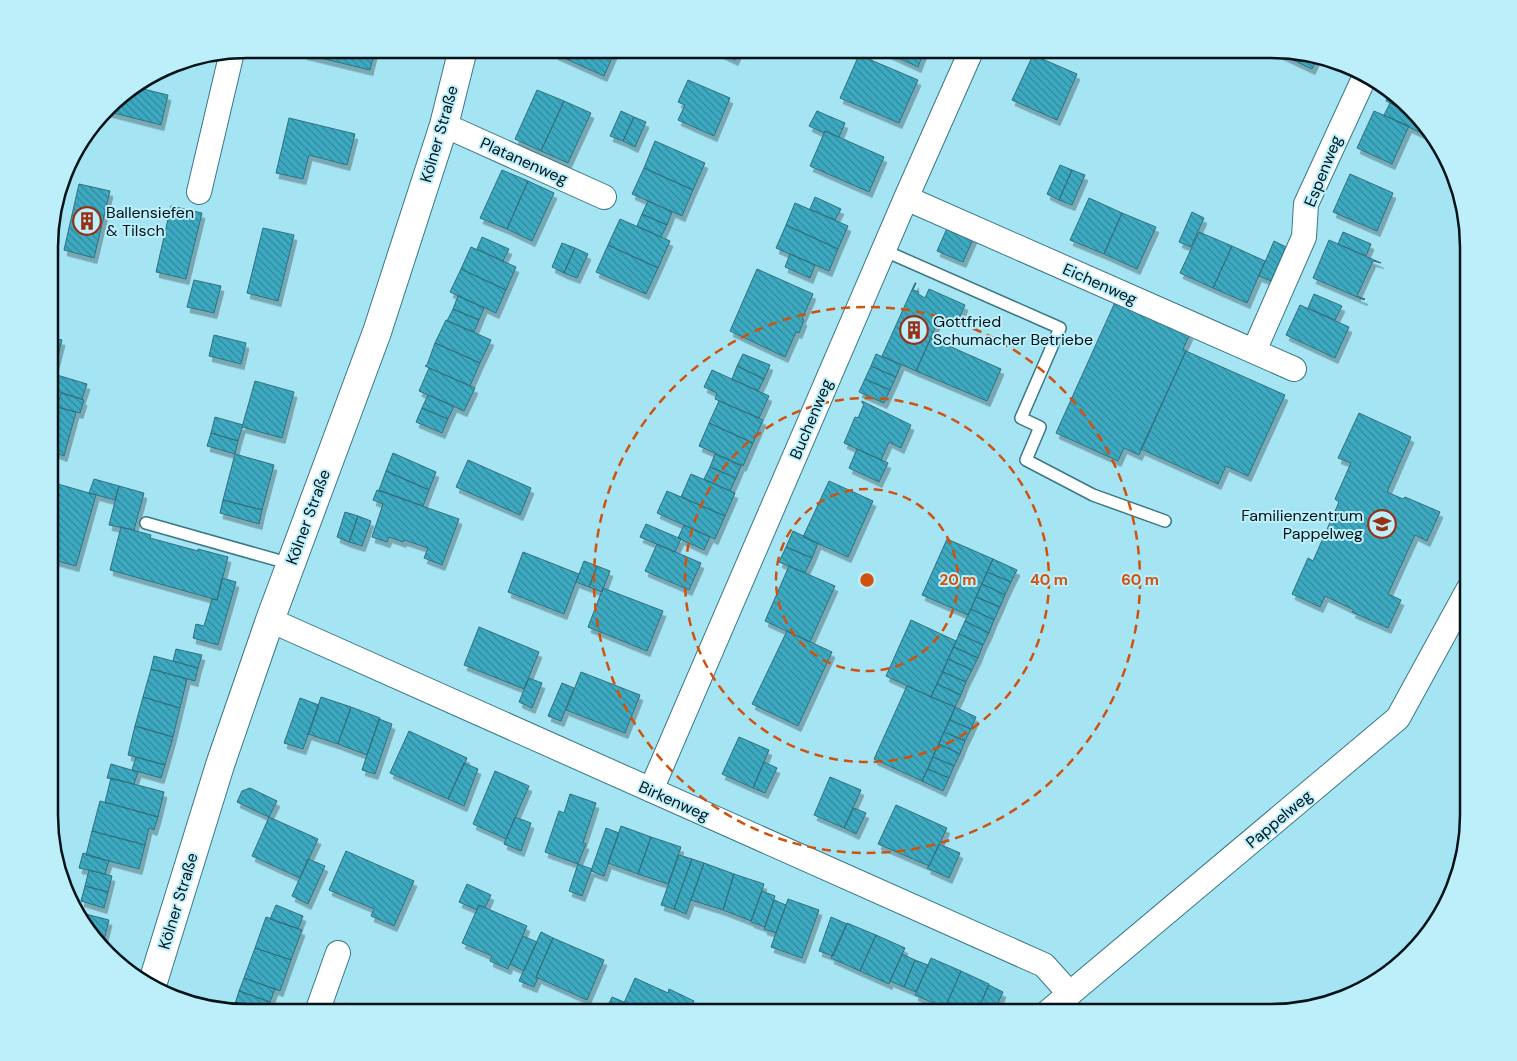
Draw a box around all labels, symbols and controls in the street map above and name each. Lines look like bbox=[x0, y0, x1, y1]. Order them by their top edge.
street label: Kölner Straße bbox=[415, 83, 463, 185]
street label: Platanenweg bbox=[477, 132, 571, 190]
street label: Espenweg bbox=[1299, 132, 1347, 210]
place label: Ballensiefen & Tilsch bbox=[106, 202, 194, 241]
building icon: Ballensiefen & Tilsch bbox=[72, 206, 102, 236]
street label: Eichenweg bbox=[1059, 258, 1141, 310]
place label: Gottfried Schumacher Betriebe bbox=[933, 311, 1093, 350]
building icon: Gottfried Schumacher Betriebe bbox=[899, 315, 929, 345]
street label: Buchenweg bbox=[785, 376, 837, 462]
street label: Kölner Straße bbox=[281, 466, 335, 568]
place label: Familienzentrum Pappelweg bbox=[1241, 505, 1363, 544]
school or university icon: Familienzentrum Pappelweg bbox=[1367, 509, 1397, 539]
text: 20 m bbox=[940, 570, 976, 590]
text: 40 m bbox=[1030, 570, 1068, 590]
text: 60 m bbox=[1121, 570, 1159, 590]
centre of rings bbox=[858, 571, 876, 589]
street label: Birkenweg bbox=[635, 776, 713, 826]
street label: Pappelweg bbox=[1242, 785, 1317, 853]
street label: Kölner Straße bbox=[153, 850, 203, 952]

